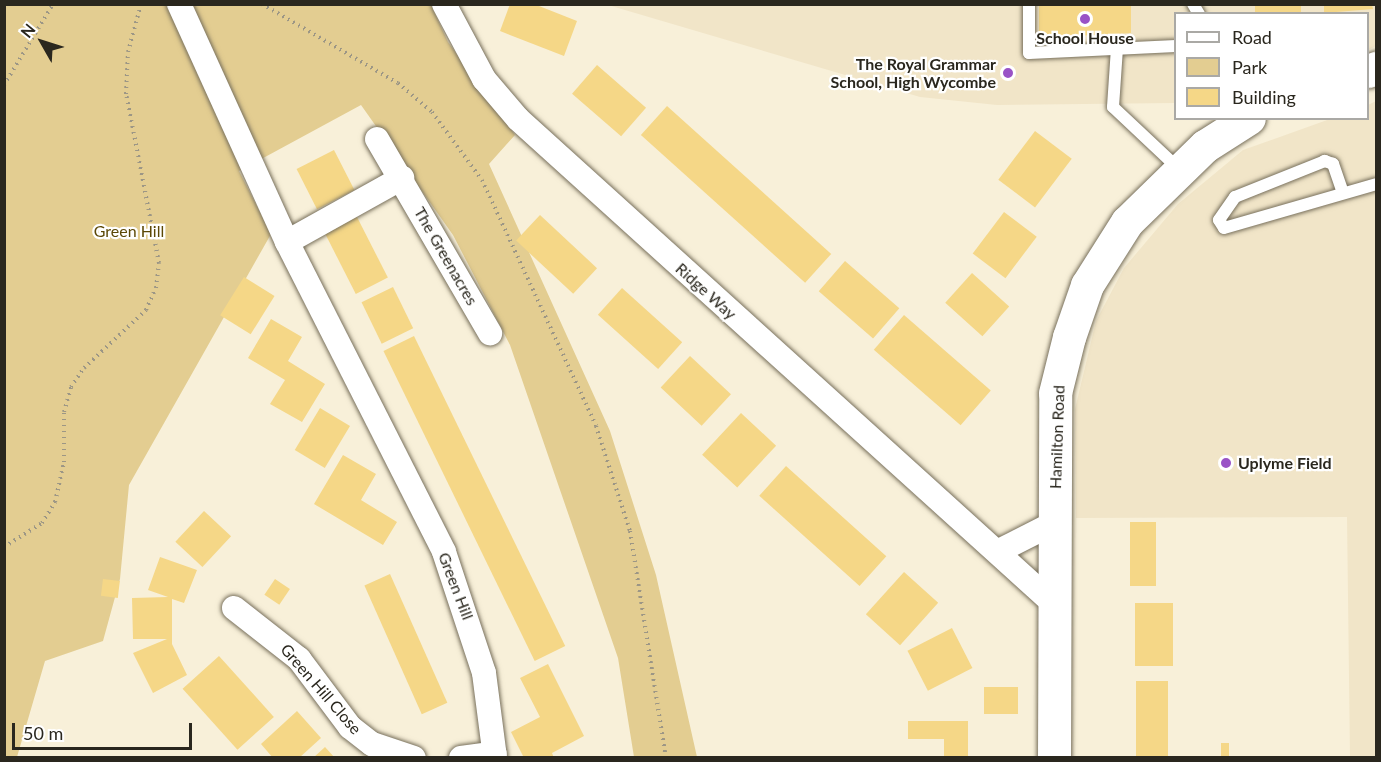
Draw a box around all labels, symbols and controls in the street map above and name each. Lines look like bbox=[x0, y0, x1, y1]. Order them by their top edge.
north arrow bbox=[12, 12, 72, 72]
marker: School House bbox=[1078, 12, 1092, 26]
legend bbox=[1174, 12, 1369, 120]
text: N bbox=[16, 20, 39, 41]
text: Road bbox=[1232, 26, 1272, 48]
place label: School House bbox=[1036, 28, 1134, 48]
place label: The Royal Grammar School, High Wycombe bbox=[830, 54, 996, 92]
text: Park bbox=[1232, 56, 1267, 78]
marker: The Royal Grammar School, High Wycombe bbox=[1001, 66, 1015, 80]
text: Building bbox=[1232, 86, 1296, 108]
street label: The Greenacres bbox=[410, 204, 482, 308]
park label: Green Hill bbox=[94, 221, 164, 241]
street label: Ridge Way bbox=[672, 259, 740, 323]
street label: Hamilton Road bbox=[1046, 385, 1068, 489]
place label: Uplyme Field bbox=[1238, 453, 1332, 473]
marker: Uplyme Field bbox=[1219, 456, 1233, 470]
street label: Green Hill bbox=[434, 550, 478, 622]
street label: Green Hill Close bbox=[277, 640, 365, 738]
scale bar bbox=[15, 711, 195, 749]
text: 50 m bbox=[23, 722, 63, 744]

